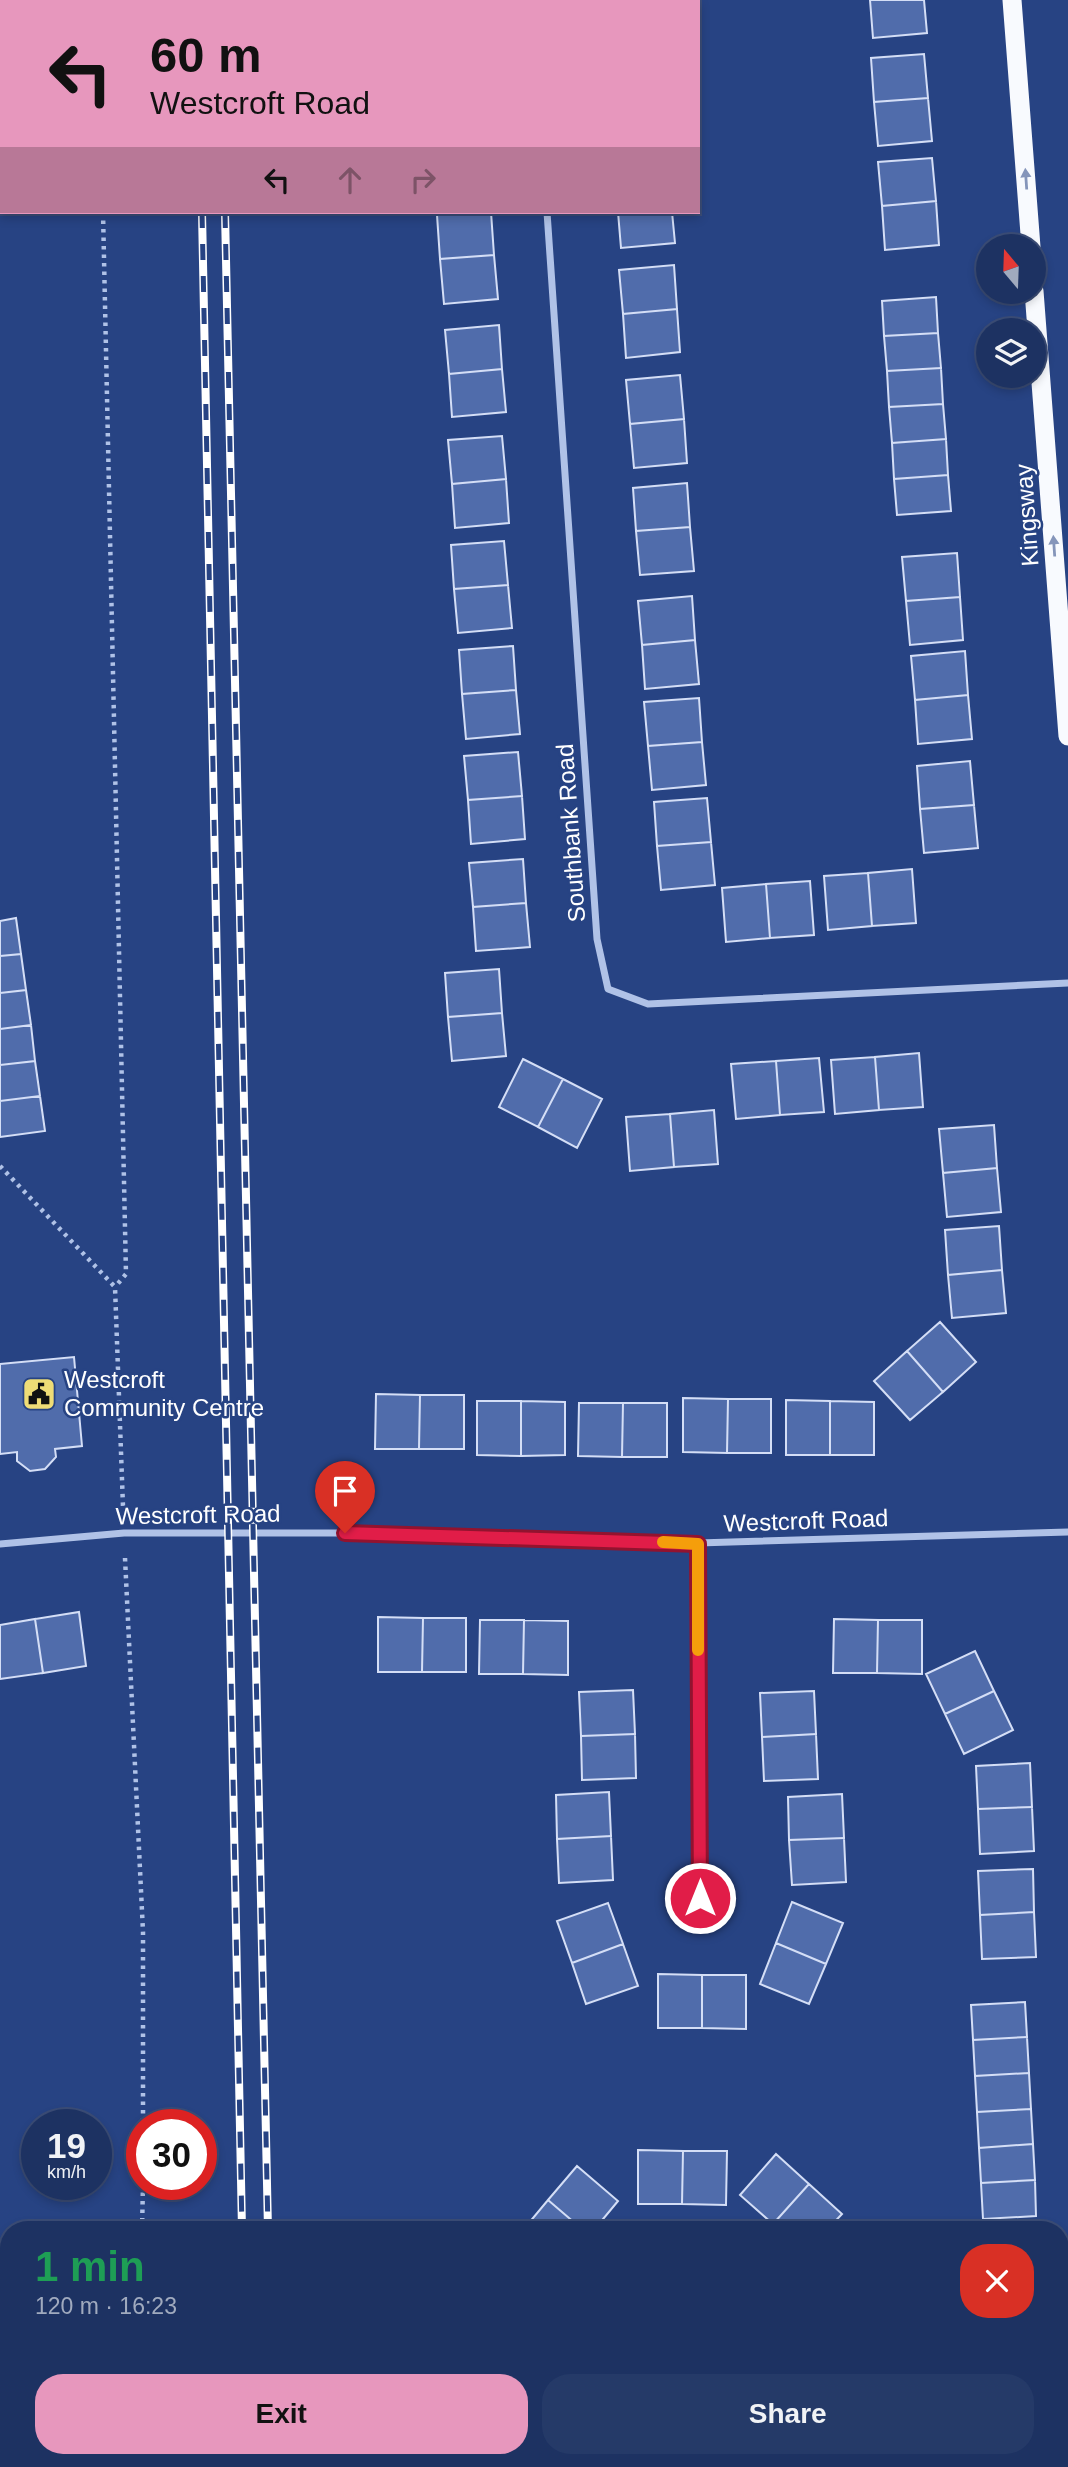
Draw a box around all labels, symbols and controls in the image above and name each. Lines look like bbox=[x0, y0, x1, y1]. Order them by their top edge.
icon: left bbox=[35, 28, 126, 119]
text: 60 m bbox=[150, 28, 262, 82]
text: Westcroft Road bbox=[150, 85, 370, 121]
icon: left bbox=[258, 161, 296, 199]
icon: ahead bbox=[331, 161, 369, 199]
icon: right bbox=[404, 161, 442, 199]
one-way arrow bbox=[1020, 167, 1031, 189]
north arrow bbox=[976, 234, 1046, 304]
map controls bbox=[976, 234, 1046, 388]
button: layers bbox=[976, 318, 1046, 388]
street label: Kingsway bbox=[1009, 463, 1044, 567]
one-way arrow bbox=[1048, 535, 1059, 557]
street label: Southbank Road bbox=[551, 743, 590, 923]
place label: Westcroft Community Centre bbox=[64, 1366, 264, 1421]
public building icon: Westcroft Community Centre bbox=[20, 1375, 58, 1413]
pin bbox=[315, 1461, 375, 1533]
icon: arrive bbox=[326, 1472, 364, 1510]
street label: Westcroft Road bbox=[115, 1500, 281, 1529]
street label: Westcroft Road bbox=[723, 1504, 889, 1537]
position arrow bbox=[663, 1861, 737, 1935]
speed limit sign: 30 bbox=[126, 2109, 217, 2200]
text: 19 bbox=[47, 2126, 86, 2165]
text: km/h bbox=[47, 2162, 86, 2182]
text: 1 min bbox=[35, 2243, 145, 2290]
button: close bbox=[960, 2244, 1034, 2318]
text: 120 m · 16:23 bbox=[35, 2293, 177, 2319]
button: Exit bbox=[35, 2374, 528, 2454]
button: Share bbox=[542, 2374, 1034, 2454]

